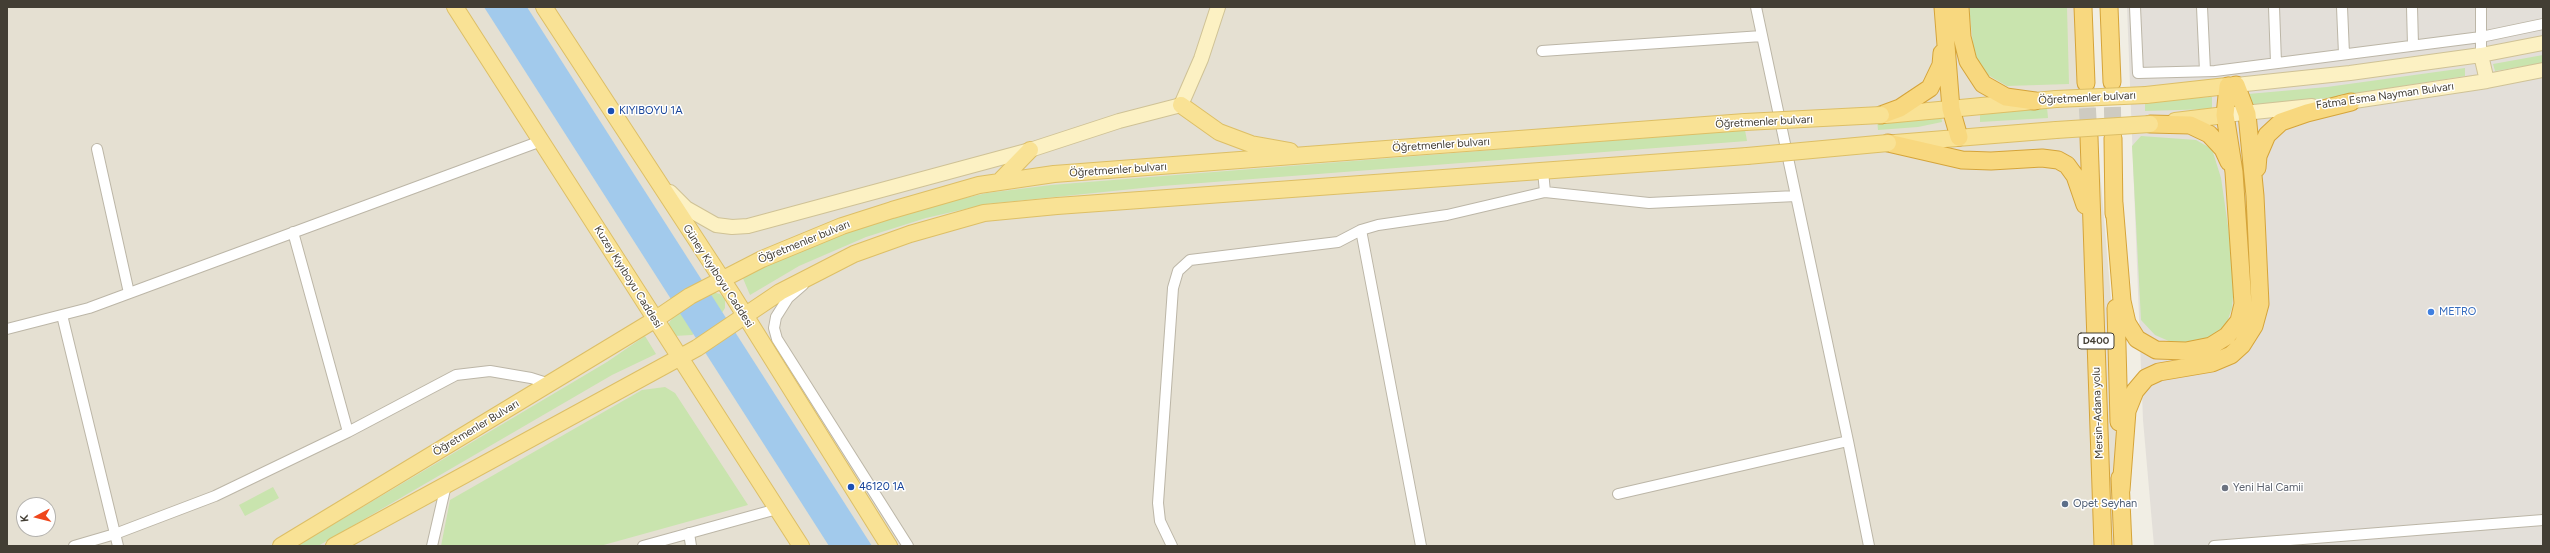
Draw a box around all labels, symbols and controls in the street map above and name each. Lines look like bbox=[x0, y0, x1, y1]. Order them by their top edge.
street label: Fatma Esma Nayman Bulvarı bbox=[2315, 80, 2455, 112]
street label: Öğretmenler bulvarı bbox=[2038, 89, 2136, 107]
place label: KIYIBOYU 1A bbox=[619, 104, 683, 118]
marker: KIYIBOYU 1A bbox=[606, 106, 616, 116]
street label: Öğretmenler bulvarı bbox=[1715, 113, 1813, 131]
street label: Öğretmenler bulvarı bbox=[1392, 135, 1490, 155]
street label: Öğretmenler bulvarı bbox=[1069, 160, 1167, 180]
street label: Öğretmenler bulvarı bbox=[756, 218, 852, 266]
street label: Güney Kıyıboyu Caddesi bbox=[680, 222, 756, 330]
street label: Kuzey Kıyıboyu Caddesi bbox=[591, 224, 665, 330]
place label: METRO bbox=[2439, 305, 2476, 319]
marker: METRO bbox=[2426, 307, 2436, 317]
road number: D400 bbox=[2078, 333, 2114, 349]
street label: Mersin-Adana yolu bbox=[2090, 367, 2106, 459]
street label: Öğretmenler Bulvarı bbox=[431, 397, 521, 459]
place label: 46120 1A bbox=[859, 480, 905, 494]
place label: Yeni Hal Camii bbox=[2233, 481, 2303, 495]
marker: 46120 1A bbox=[846, 482, 856, 492]
marker: Yeni Hal Camii bbox=[2220, 483, 2230, 493]
north arrow bbox=[16, 497, 56, 537]
place label: Opet Seyhan bbox=[2073, 497, 2137, 511]
marker: Opet Seyhan bbox=[2060, 499, 2070, 509]
text: K bbox=[18, 514, 31, 523]

